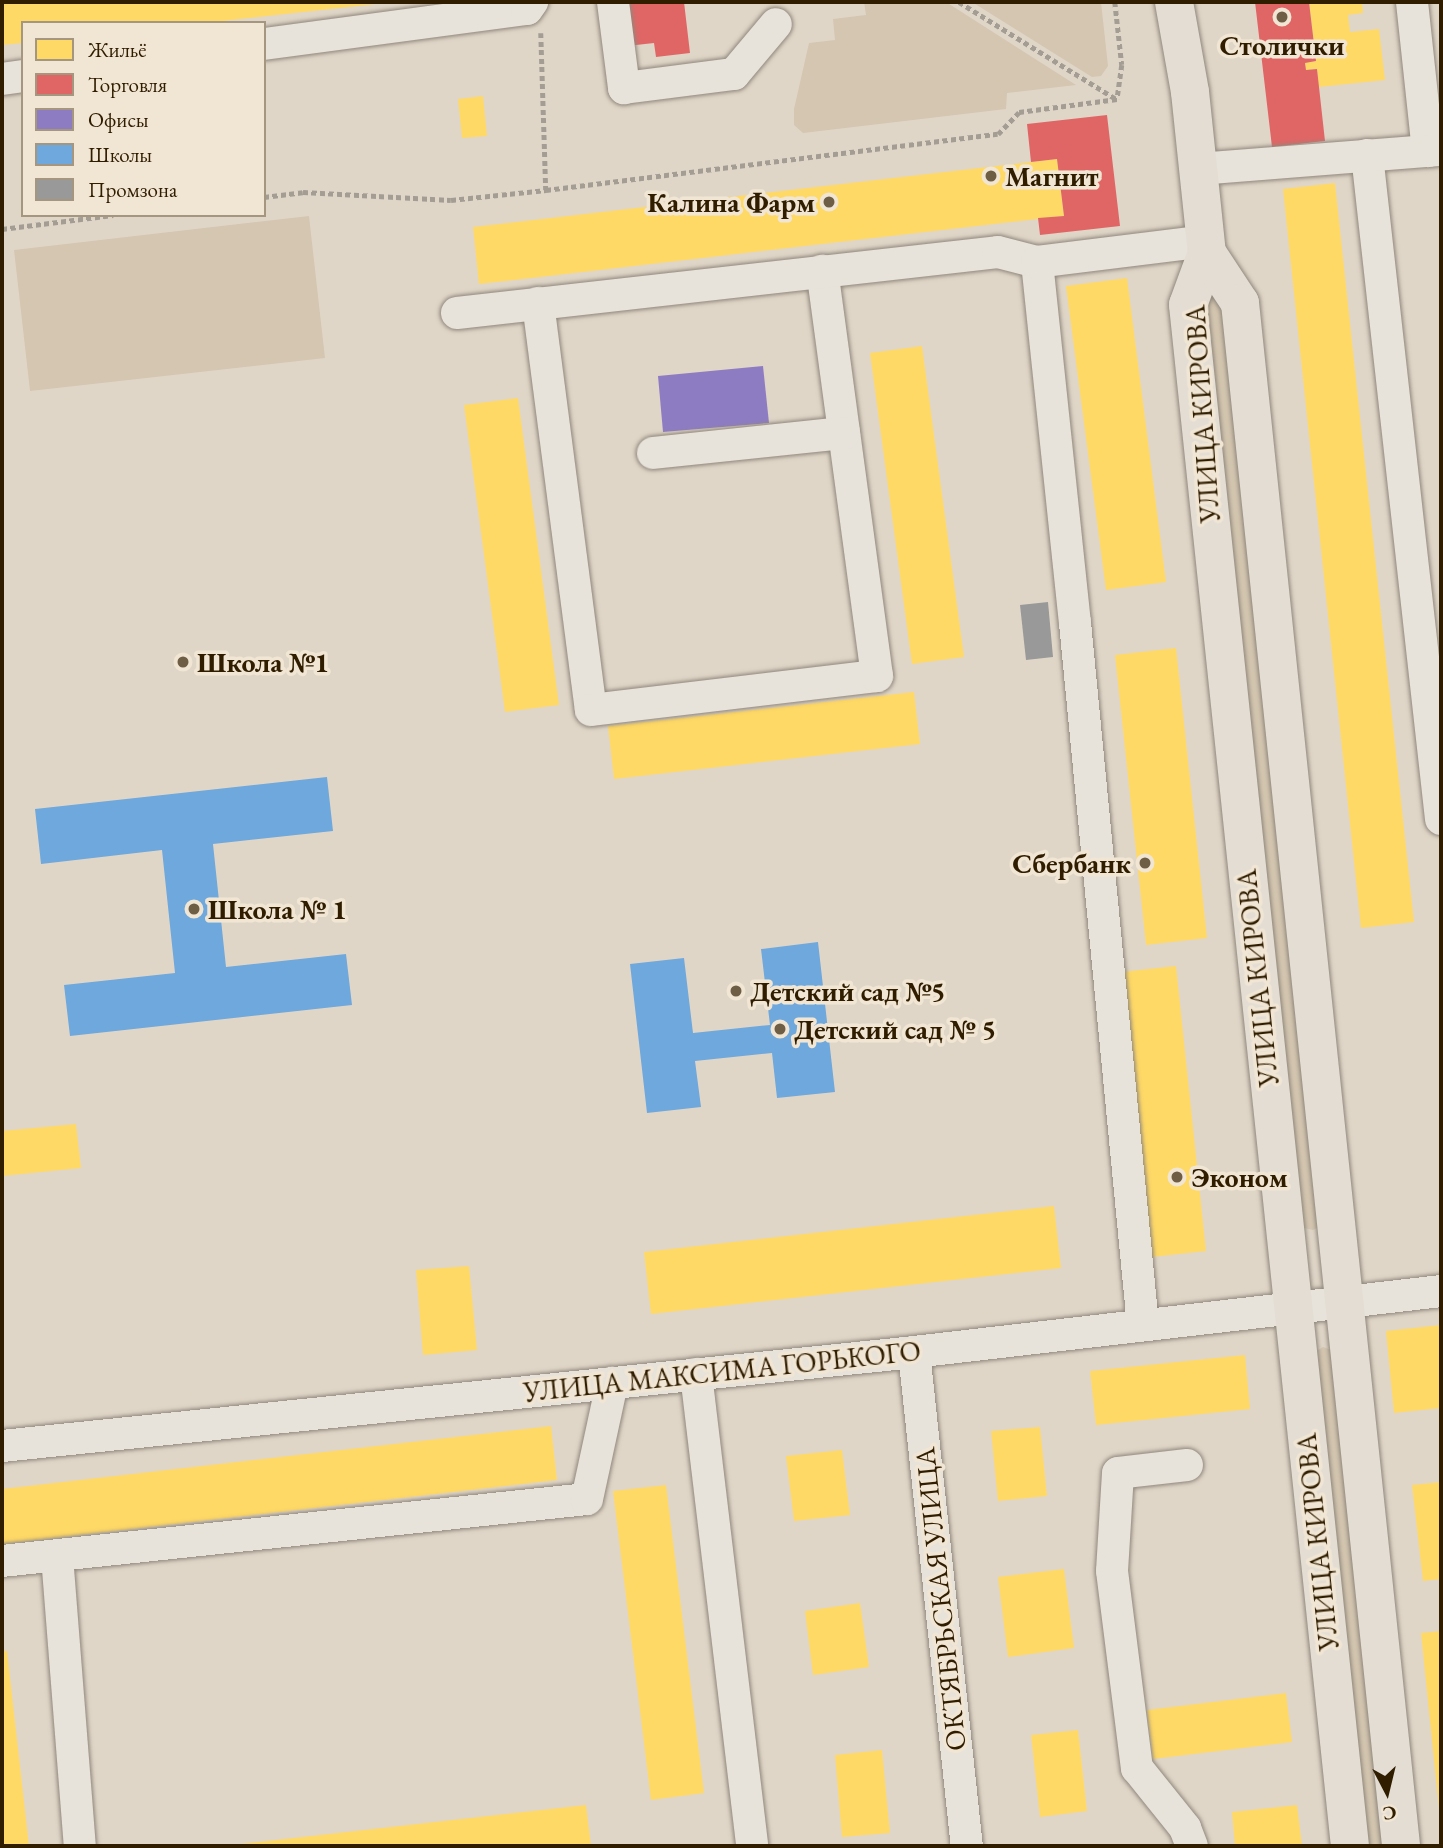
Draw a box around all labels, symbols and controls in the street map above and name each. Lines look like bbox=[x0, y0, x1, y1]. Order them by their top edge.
marker: Столички bbox=[1274, 9, 1290, 25]
legend bbox=[21, 21, 266, 217]
place label: Столички bbox=[1219, 28, 1345, 62]
text: Жильё bbox=[88, 36, 147, 63]
text: Торговля bbox=[88, 71, 167, 98]
text: Офисы bbox=[88, 106, 148, 133]
text: Школы bbox=[88, 141, 152, 168]
place label: Магнит bbox=[1005, 159, 1099, 193]
marker: Магнит bbox=[983, 168, 999, 184]
text: Промзона bbox=[88, 176, 177, 203]
place label: Калина Фарм bbox=[647, 185, 815, 219]
marker: Калина Фарм bbox=[821, 194, 837, 210]
street label: УЛИЦА КИРОВА bbox=[1178, 304, 1226, 524]
place label: Школа №1 bbox=[197, 645, 329, 679]
marker: Школа №1 bbox=[175, 654, 191, 670]
place label: Сбербанк bbox=[1012, 846, 1131, 880]
marker: Сбербанк bbox=[1137, 855, 1153, 871]
street label: УЛИЦА КИРОВА bbox=[1229, 868, 1285, 1088]
place label: Школа № 1 bbox=[208, 892, 347, 926]
marker: Школа № 1 bbox=[186, 901, 202, 917]
place label: Детский сад №5 bbox=[750, 974, 946, 1008]
marker: Детский сад №5 bbox=[728, 983, 744, 999]
place label: Детский сад № 5 bbox=[794, 1012, 996, 1046]
marker: Детский сад № 5 bbox=[772, 1021, 788, 1037]
place label: Эконом bbox=[1191, 1160, 1288, 1194]
marker: Эконом bbox=[1169, 1169, 1185, 1185]
street label: УЛИЦА МАКСИМА ГОРЬКОГО bbox=[522, 1333, 922, 1409]
street label: УЛИЦА КИРОВА bbox=[1289, 1432, 1345, 1652]
street label: ОКТЯБРЬСКАЯ УЛИЦА bbox=[907, 1446, 973, 1752]
north arrow bbox=[1352, 1757, 1422, 1827]
text: С bbox=[1381, 1800, 1398, 1827]

